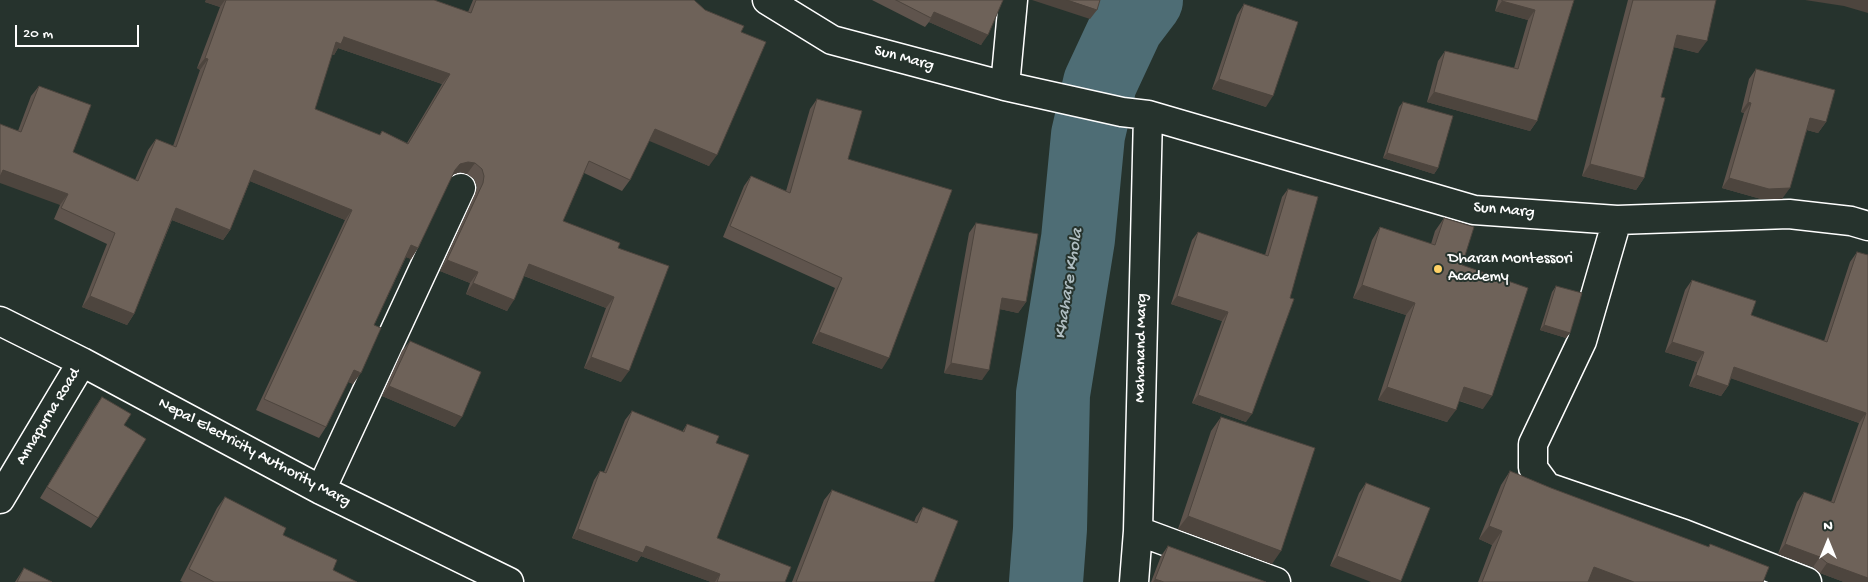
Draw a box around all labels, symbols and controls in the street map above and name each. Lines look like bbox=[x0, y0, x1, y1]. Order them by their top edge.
scale bar bbox=[18, 15, 141, 47]
text: 20 m bbox=[23, 25, 53, 43]
street label: Sun Marg bbox=[872, 42, 936, 76]
street label: Sun Marg bbox=[1473, 199, 1535, 223]
water label: Khahare Khola bbox=[1051, 227, 1089, 341]
place label: Dharan Montessori Academy bbox=[1448, 250, 1573, 288]
marker: Dharan Montessori Academy bbox=[1432, 263, 1444, 275]
street label: Mahanand Marg bbox=[1131, 293, 1153, 403]
street label: Annapurna Road bbox=[12, 365, 86, 469]
street label: Nepal Electricity Authority Marg bbox=[154, 394, 354, 512]
north arrow bbox=[1803, 517, 1853, 567]
text: N bbox=[1823, 518, 1833, 535]

